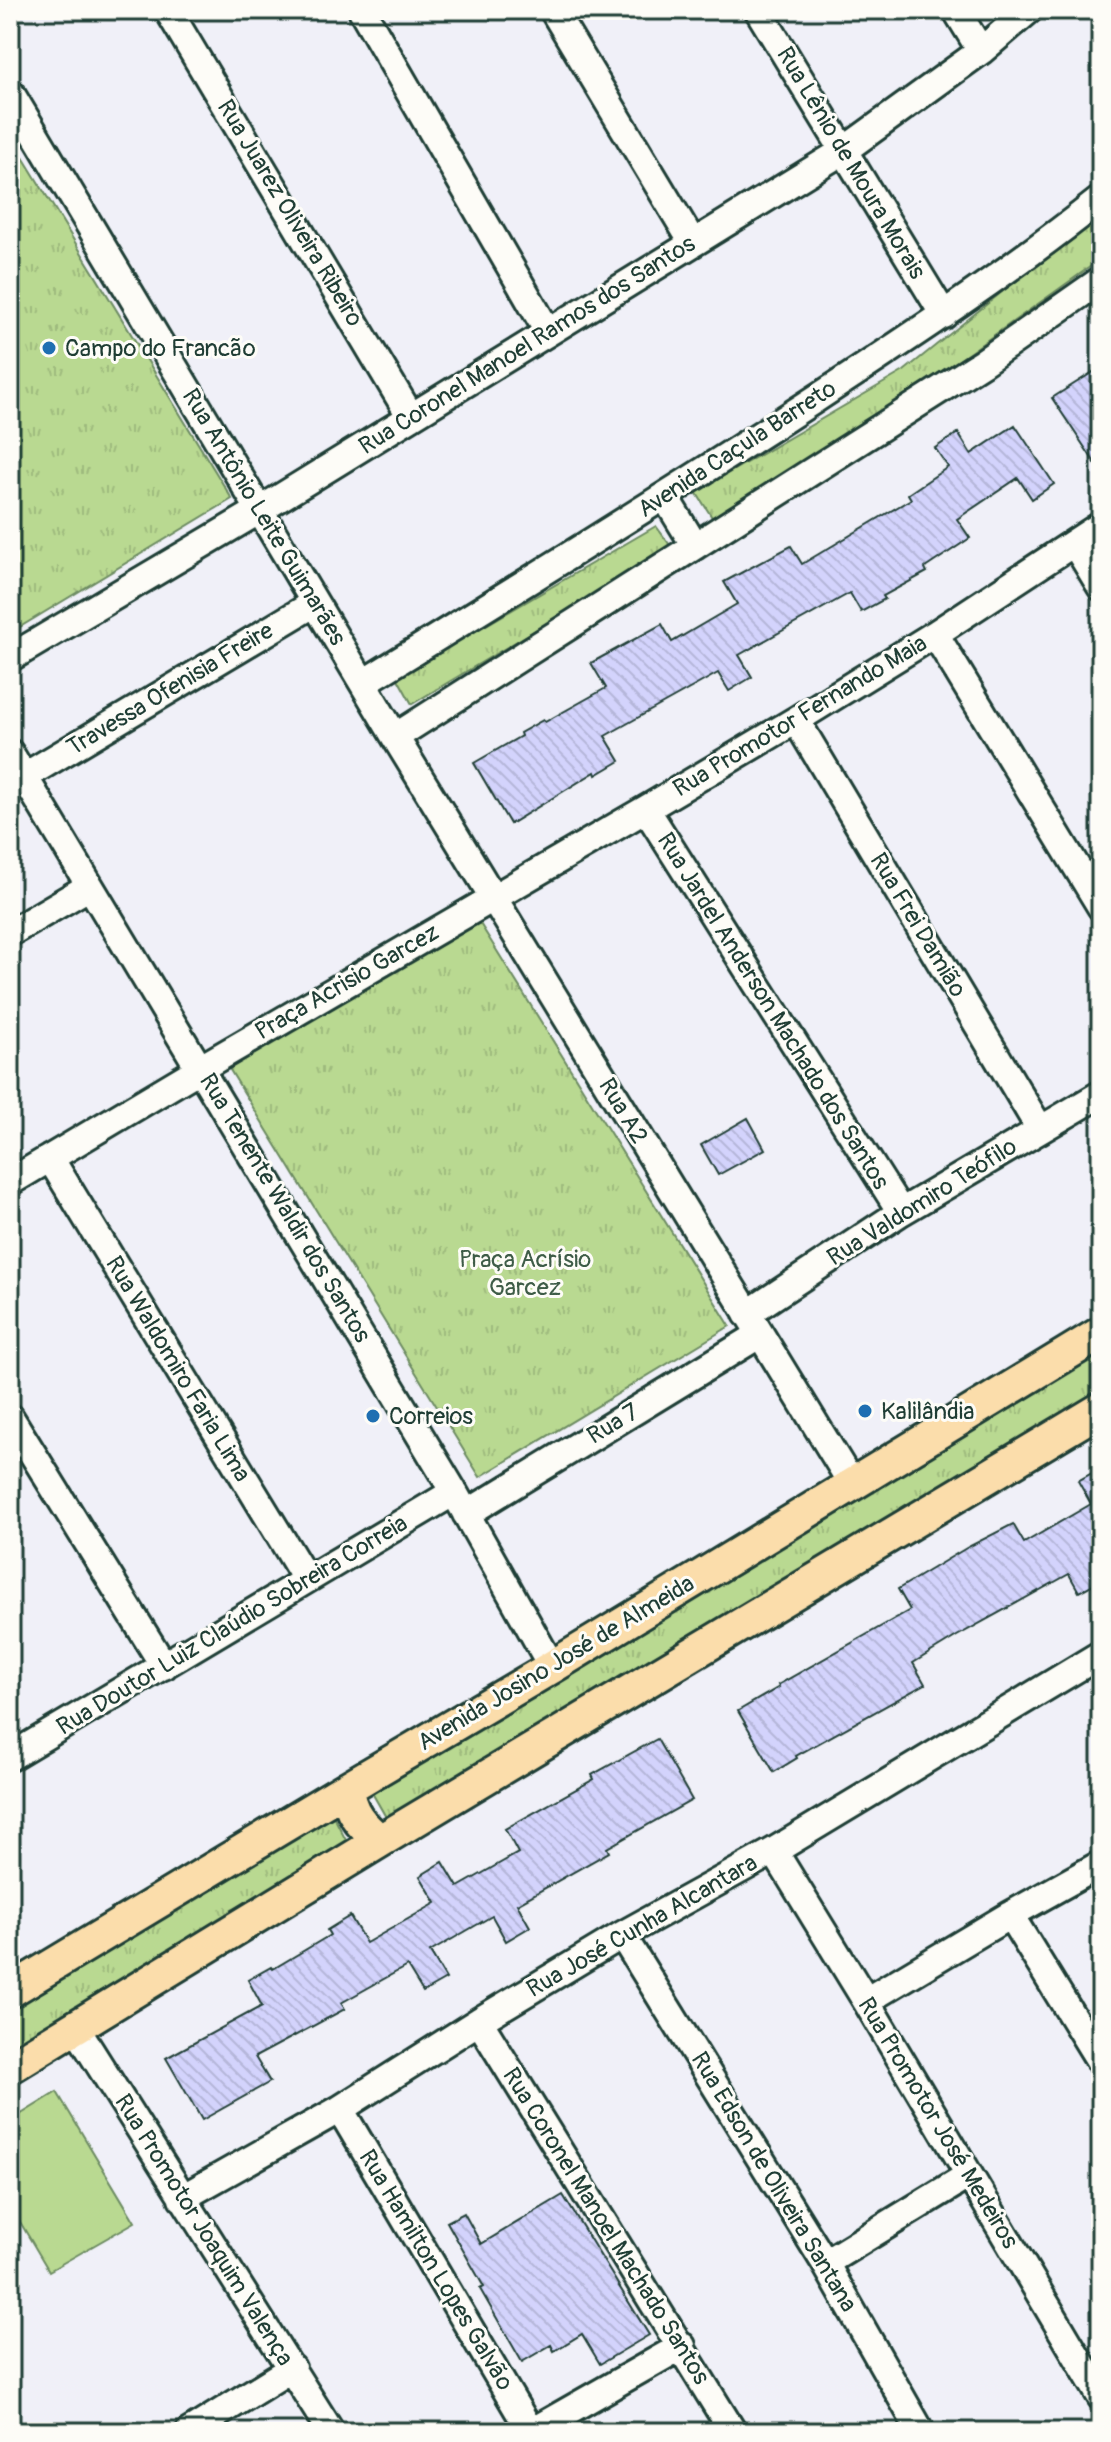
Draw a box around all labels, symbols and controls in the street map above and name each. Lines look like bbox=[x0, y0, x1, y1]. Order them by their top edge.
street label: Rua Lênio de Moura Morais bbox=[770, 42, 932, 285]
street label: Rua Juarez Oliveira Ribeiro bbox=[211, 94, 369, 332]
street label: Rua Coronel Manoel Ramos dos Santos bbox=[354, 229, 701, 461]
place label: Campo do Francão bbox=[65, 334, 256, 363]
marker: Campo do Francão bbox=[40, 339, 58, 357]
street label: Avenida Caçula Barreto bbox=[632, 374, 842, 524]
street label: Rua Antônio Leite Guimarães bbox=[176, 384, 352, 651]
street label: Travessa Ofenisia Freire bbox=[62, 616, 279, 762]
street label: Rua Promotor Fernando Maia bbox=[668, 629, 932, 803]
street label: Rua Jardel Anderson Machado dos Santos bbox=[651, 827, 895, 1195]
street label: Rua Frei Damião bbox=[864, 848, 973, 1003]
street label: Praça Acrisio Garcez bbox=[250, 918, 444, 1046]
street label: Rua Tenente Waldir dos Santos bbox=[193, 1068, 377, 1348]
street label: Rua A2 bbox=[592, 1073, 654, 1149]
street label: Rua Valdomiro Teófilo bbox=[822, 1132, 1022, 1272]
park label: Praça Acrísio Garcez bbox=[459, 1245, 591, 1302]
street label: Rua Waldomiro Faria Lima bbox=[99, 1251, 257, 1487]
street label: Rua 7 bbox=[582, 1397, 644, 1451]
place label: Kalilândia bbox=[881, 1397, 974, 1426]
place label: Correios bbox=[389, 1402, 473, 1431]
marker: Kalilândia bbox=[856, 1402, 874, 1420]
marker: Correios bbox=[364, 1407, 382, 1425]
street label: Rua Doutor Luiz Claúdio Sobreira Correia bbox=[51, 1509, 413, 1741]
street label: Avenida Josino José de Almeida bbox=[413, 1569, 699, 1757]
street label: Rua José Cunha Alcantara bbox=[522, 1848, 762, 2004]
street label: Rua Promotor José Medeiros bbox=[851, 1992, 1025, 2254]
street label: Rua Edson de Oliveira Santana bbox=[685, 2047, 863, 2317]
street label: Rua Coronel Manoel Machado Santos bbox=[496, 2062, 716, 2390]
street label: Rua Promotor Joaquim Valença bbox=[108, 2089, 300, 2371]
street label: Rua Hamilton Lopes Galvão bbox=[353, 2144, 519, 2396]

